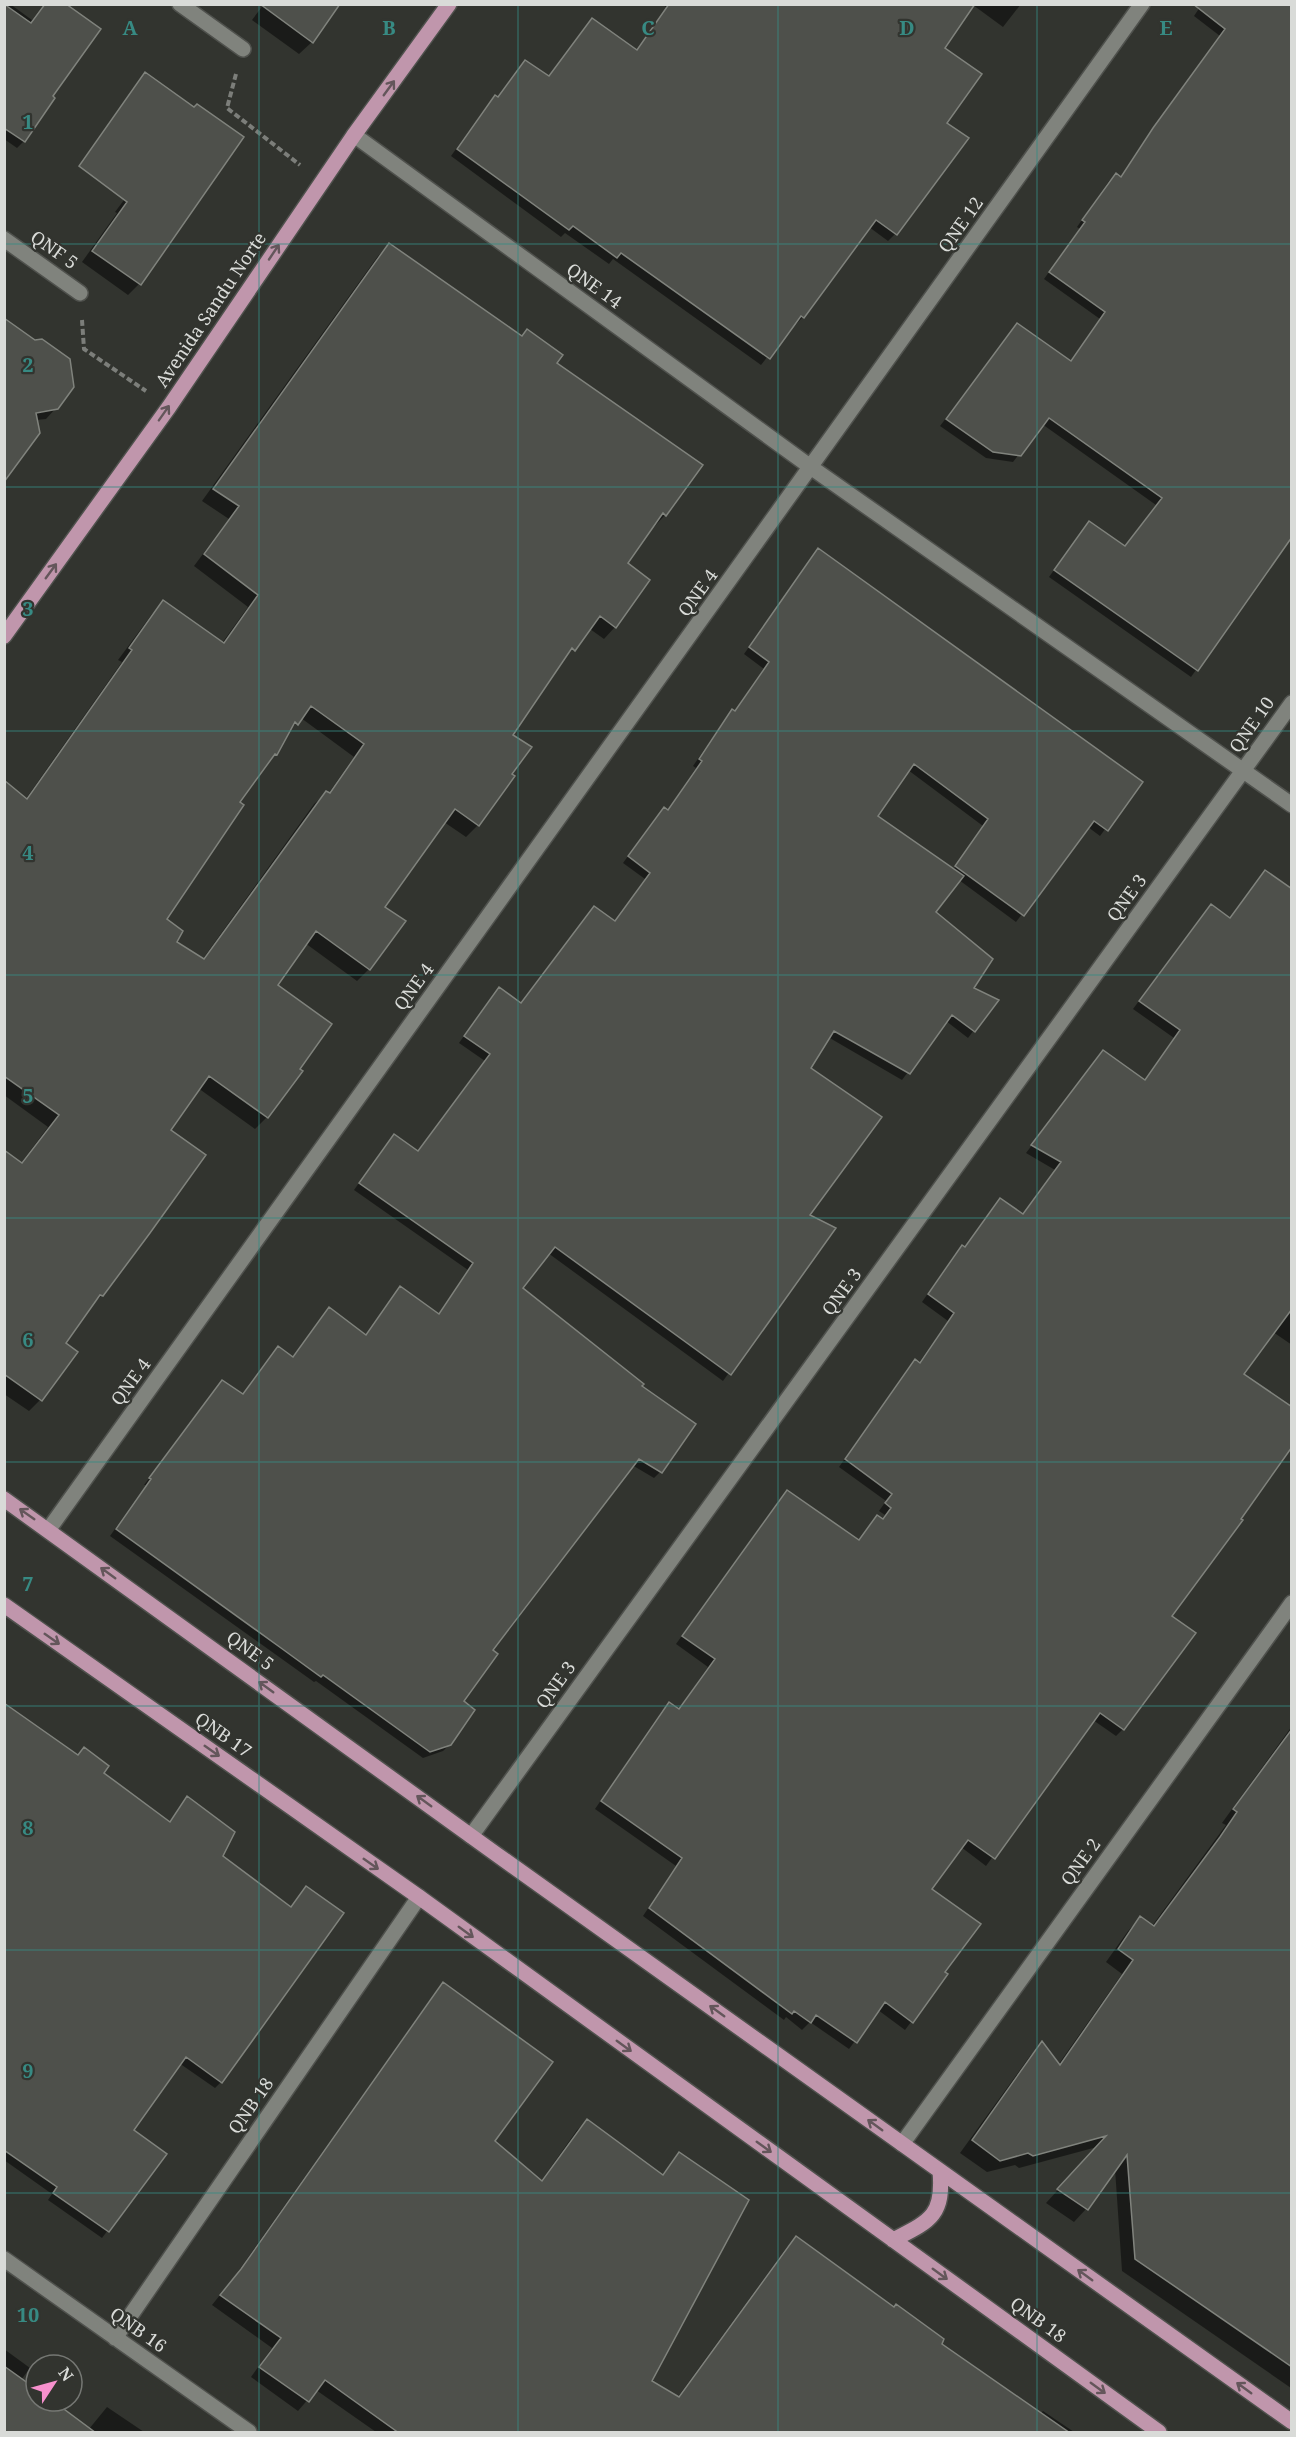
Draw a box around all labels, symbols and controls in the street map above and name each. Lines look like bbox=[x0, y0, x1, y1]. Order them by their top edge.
text: A bbox=[122, 14, 138, 41]
text: B bbox=[382, 14, 396, 41]
text: C bbox=[641, 14, 655, 41]
text: D bbox=[899, 14, 915, 41]
text: E bbox=[1159, 14, 1173, 41]
one-way arrow bbox=[383, 80, 395, 96]
text: 1 bbox=[22, 108, 34, 135]
street label: QNE 12 bbox=[932, 192, 988, 257]
street label: QNF 5 bbox=[26, 224, 83, 274]
street label: Avenida Sandu Norte bbox=[149, 227, 271, 392]
one-way arrow bbox=[268, 244, 280, 260]
street label: QNE 14 bbox=[562, 257, 627, 313]
text: 2 bbox=[22, 351, 34, 378]
one-way arrow bbox=[158, 405, 170, 421]
one-way arrow bbox=[45, 564, 57, 580]
street label: QNE 4 bbox=[672, 564, 722, 621]
text: 3 bbox=[22, 595, 34, 622]
street label: QNE 10 bbox=[1223, 692, 1279, 757]
text: 4 bbox=[22, 839, 34, 866]
street label: QNE 3 bbox=[1101, 869, 1151, 926]
street label: QNE 4 bbox=[388, 958, 438, 1015]
text: 5 bbox=[22, 1082, 34, 1109]
street label: QNE 3 bbox=[816, 1263, 866, 1320]
text: 6 bbox=[22, 1326, 34, 1353]
street label: QNE 4 bbox=[105, 1353, 155, 1410]
one-way arrow bbox=[19, 1508, 35, 1520]
one-way arrow bbox=[101, 1566, 117, 1579]
text: 7 bbox=[22, 1570, 34, 1597]
street label: QNE 5 bbox=[222, 1625, 279, 1675]
one-way arrow bbox=[44, 1633, 60, 1645]
street label: QNE 3 bbox=[530, 1656, 580, 1713]
one-way arrow bbox=[258, 1681, 274, 1693]
street label: QNB 17 bbox=[191, 1706, 257, 1762]
one-way arrow bbox=[203, 1745, 219, 1757]
one-way arrow bbox=[416, 1795, 432, 1808]
text: 8 bbox=[22, 1814, 34, 1841]
street label: QNE 2 bbox=[1055, 1833, 1105, 1890]
one-way arrow bbox=[362, 1858, 379, 1870]
one-way arrow bbox=[457, 1925, 473, 1938]
one-way arrow bbox=[709, 2005, 725, 2018]
one-way arrow bbox=[615, 2040, 631, 2052]
text: 9 bbox=[22, 2057, 34, 2084]
street label: QNB 18 bbox=[222, 2072, 278, 2138]
one-way arrow bbox=[868, 2119, 884, 2131]
one-way arrow bbox=[756, 2141, 772, 2153]
one-way arrow bbox=[932, 2268, 948, 2280]
one-way arrow bbox=[1078, 2269, 1094, 2281]
street label: QNB 18 bbox=[1006, 2291, 1071, 2348]
text: 10 bbox=[17, 2301, 39, 2328]
street label: QNB 16 bbox=[106, 2301, 172, 2357]
north arrow bbox=[24, 2353, 84, 2413]
text: N bbox=[54, 2363, 79, 2386]
one-way arrow bbox=[1090, 2382, 1106, 2395]
one-way arrow bbox=[1236, 2382, 1252, 2394]

